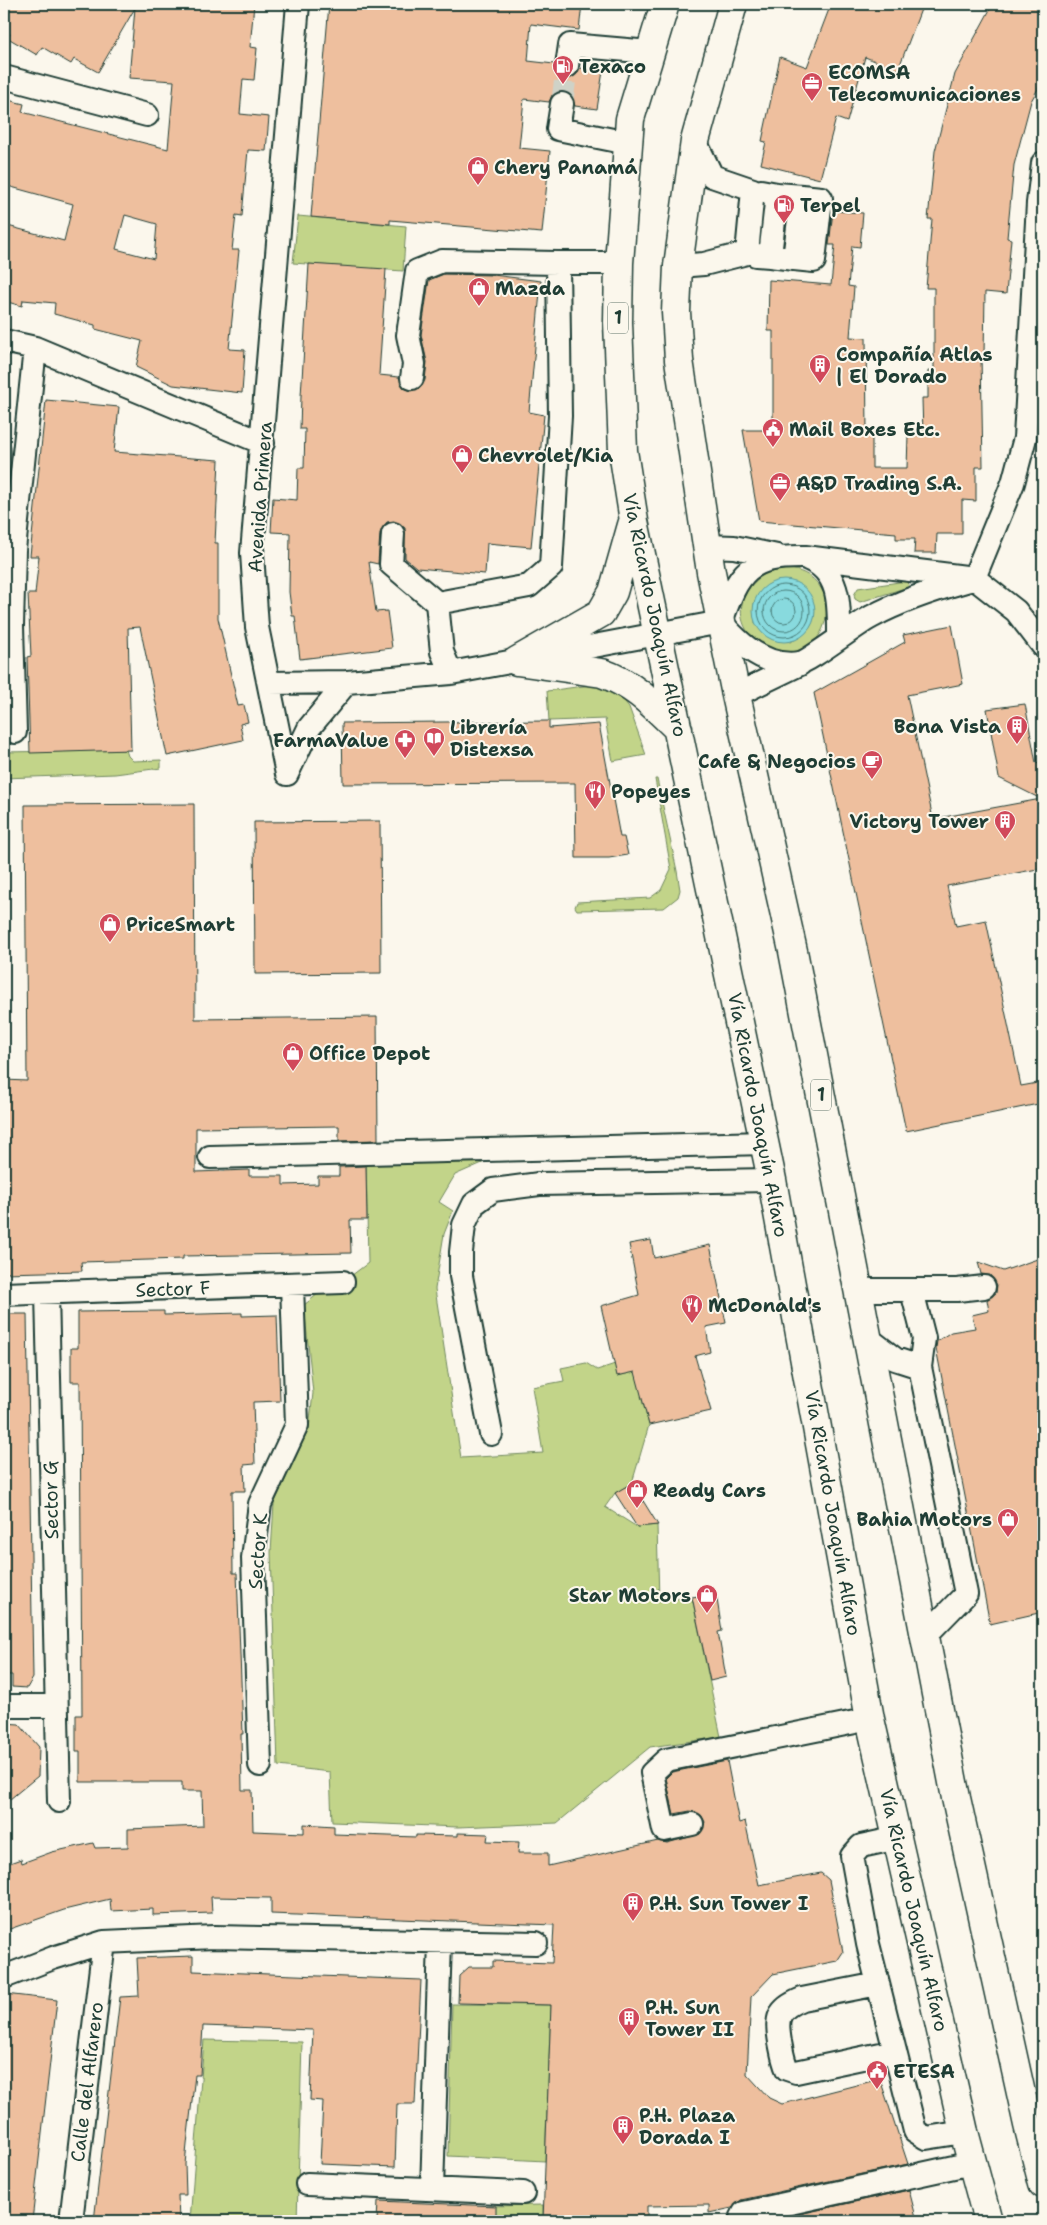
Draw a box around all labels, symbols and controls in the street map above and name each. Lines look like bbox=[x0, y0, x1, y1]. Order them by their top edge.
fuel station icon: Texaco bbox=[551, 54, 575, 85]
place label: Texaco bbox=[579, 54, 646, 79]
place label: ECOMSA Telecomunicaciones bbox=[828, 60, 1021, 107]
office icon: ECOMSA Telecomunicaciones bbox=[800, 71, 824, 102]
shop icon: Chery Panamá bbox=[466, 155, 490, 186]
place label: Chery Panamá bbox=[494, 155, 637, 180]
fuel station icon: Terpel bbox=[772, 193, 796, 224]
place label: Terpel bbox=[800, 193, 861, 218]
shop icon: Mazda bbox=[467, 276, 491, 307]
place label: Mazda bbox=[495, 276, 565, 301]
road number: 1 bbox=[608, 302, 628, 334]
place label: Compañía Atlas | El Dorado bbox=[836, 342, 993, 389]
building icon: Compañía Atlas | El Dorado bbox=[808, 353, 832, 384]
public building icon: Mail Boxes Etc. bbox=[761, 417, 785, 448]
place label: Mail Boxes Etc. bbox=[789, 417, 940, 442]
street label: Avenida Primera bbox=[242, 421, 278, 573]
shop icon: Chevrolet/Kia bbox=[450, 443, 474, 474]
place label: Chevrolet/Kia bbox=[478, 443, 613, 468]
office icon: A&D Trading S.A. bbox=[768, 471, 792, 502]
place label: A&D Trading S.A. bbox=[796, 471, 962, 496]
street label: Vía Ricardo Joaquín Alfaro bbox=[617, 491, 693, 739]
place label: Bona Vista bbox=[894, 714, 1001, 739]
building icon: Bona Vista bbox=[1005, 714, 1029, 745]
place label: Librería Distexsa bbox=[450, 715, 534, 762]
library icon: Librería Distexsa bbox=[422, 726, 446, 757]
place label: FarmaValue bbox=[273, 728, 389, 753]
pharmacy icon: FarmaValue bbox=[393, 728, 417, 759]
place label: Cafe & Negocios bbox=[698, 749, 856, 774]
cafe icon: Cafe & Negocios bbox=[860, 749, 884, 780]
restaurant icon: Popeyes bbox=[583, 779, 607, 810]
place label: Popeyes bbox=[611, 779, 691, 804]
place label: Victory Tower bbox=[850, 809, 989, 834]
building icon: Victory Tower bbox=[993, 809, 1017, 840]
shop icon: PriceSmart bbox=[98, 912, 122, 943]
place label: PriceSmart bbox=[126, 912, 235, 937]
street label: Vía Ricardo Joaquín Alfaro bbox=[722, 990, 794, 1240]
shop icon: Office Depot bbox=[281, 1041, 305, 1072]
place label: Office Depot bbox=[309, 1041, 430, 1066]
road number: 1 bbox=[811, 1080, 831, 1110]
street label: Sector F bbox=[135, 1275, 211, 1303]
restaurant icon: McDonald's bbox=[680, 1293, 704, 1324]
place label: McDonald's bbox=[708, 1293, 821, 1318]
street label: Vía Ricardo Joaquín Alfaro bbox=[799, 1388, 867, 1638]
street label: Sector G bbox=[38, 1460, 64, 1540]
shop icon: Ready Cars bbox=[625, 1478, 649, 1509]
place label: Ready Cars bbox=[653, 1478, 766, 1503]
place label: Bahia Motors bbox=[857, 1507, 992, 1532]
shop icon: Bahia Motors bbox=[996, 1507, 1020, 1538]
street label: Sector K bbox=[243, 1512, 273, 1590]
place label: Star Motors bbox=[569, 1583, 691, 1608]
shop icon: Star Motors bbox=[695, 1583, 719, 1614]
street label: Vía Ricardo Joaquín Alfaro bbox=[874, 1786, 954, 2034]
building icon: P.H. Sun Tower I bbox=[621, 1891, 645, 1922]
place label: P.H. Sun Tower I bbox=[649, 1891, 809, 1916]
place label: P.H. Sun Tower II bbox=[645, 1995, 735, 2042]
street label: Calle del Alfarero bbox=[65, 2001, 109, 2163]
building icon: P.H. Sun Tower II bbox=[617, 2006, 641, 2037]
public building icon: ETESA bbox=[865, 2059, 889, 2090]
place label: ETESA bbox=[893, 2059, 955, 2084]
place label: P.H. Plaza Dorada I bbox=[639, 2103, 735, 2150]
building icon: P.H. Plaza Dorada I bbox=[611, 2114, 635, 2145]

